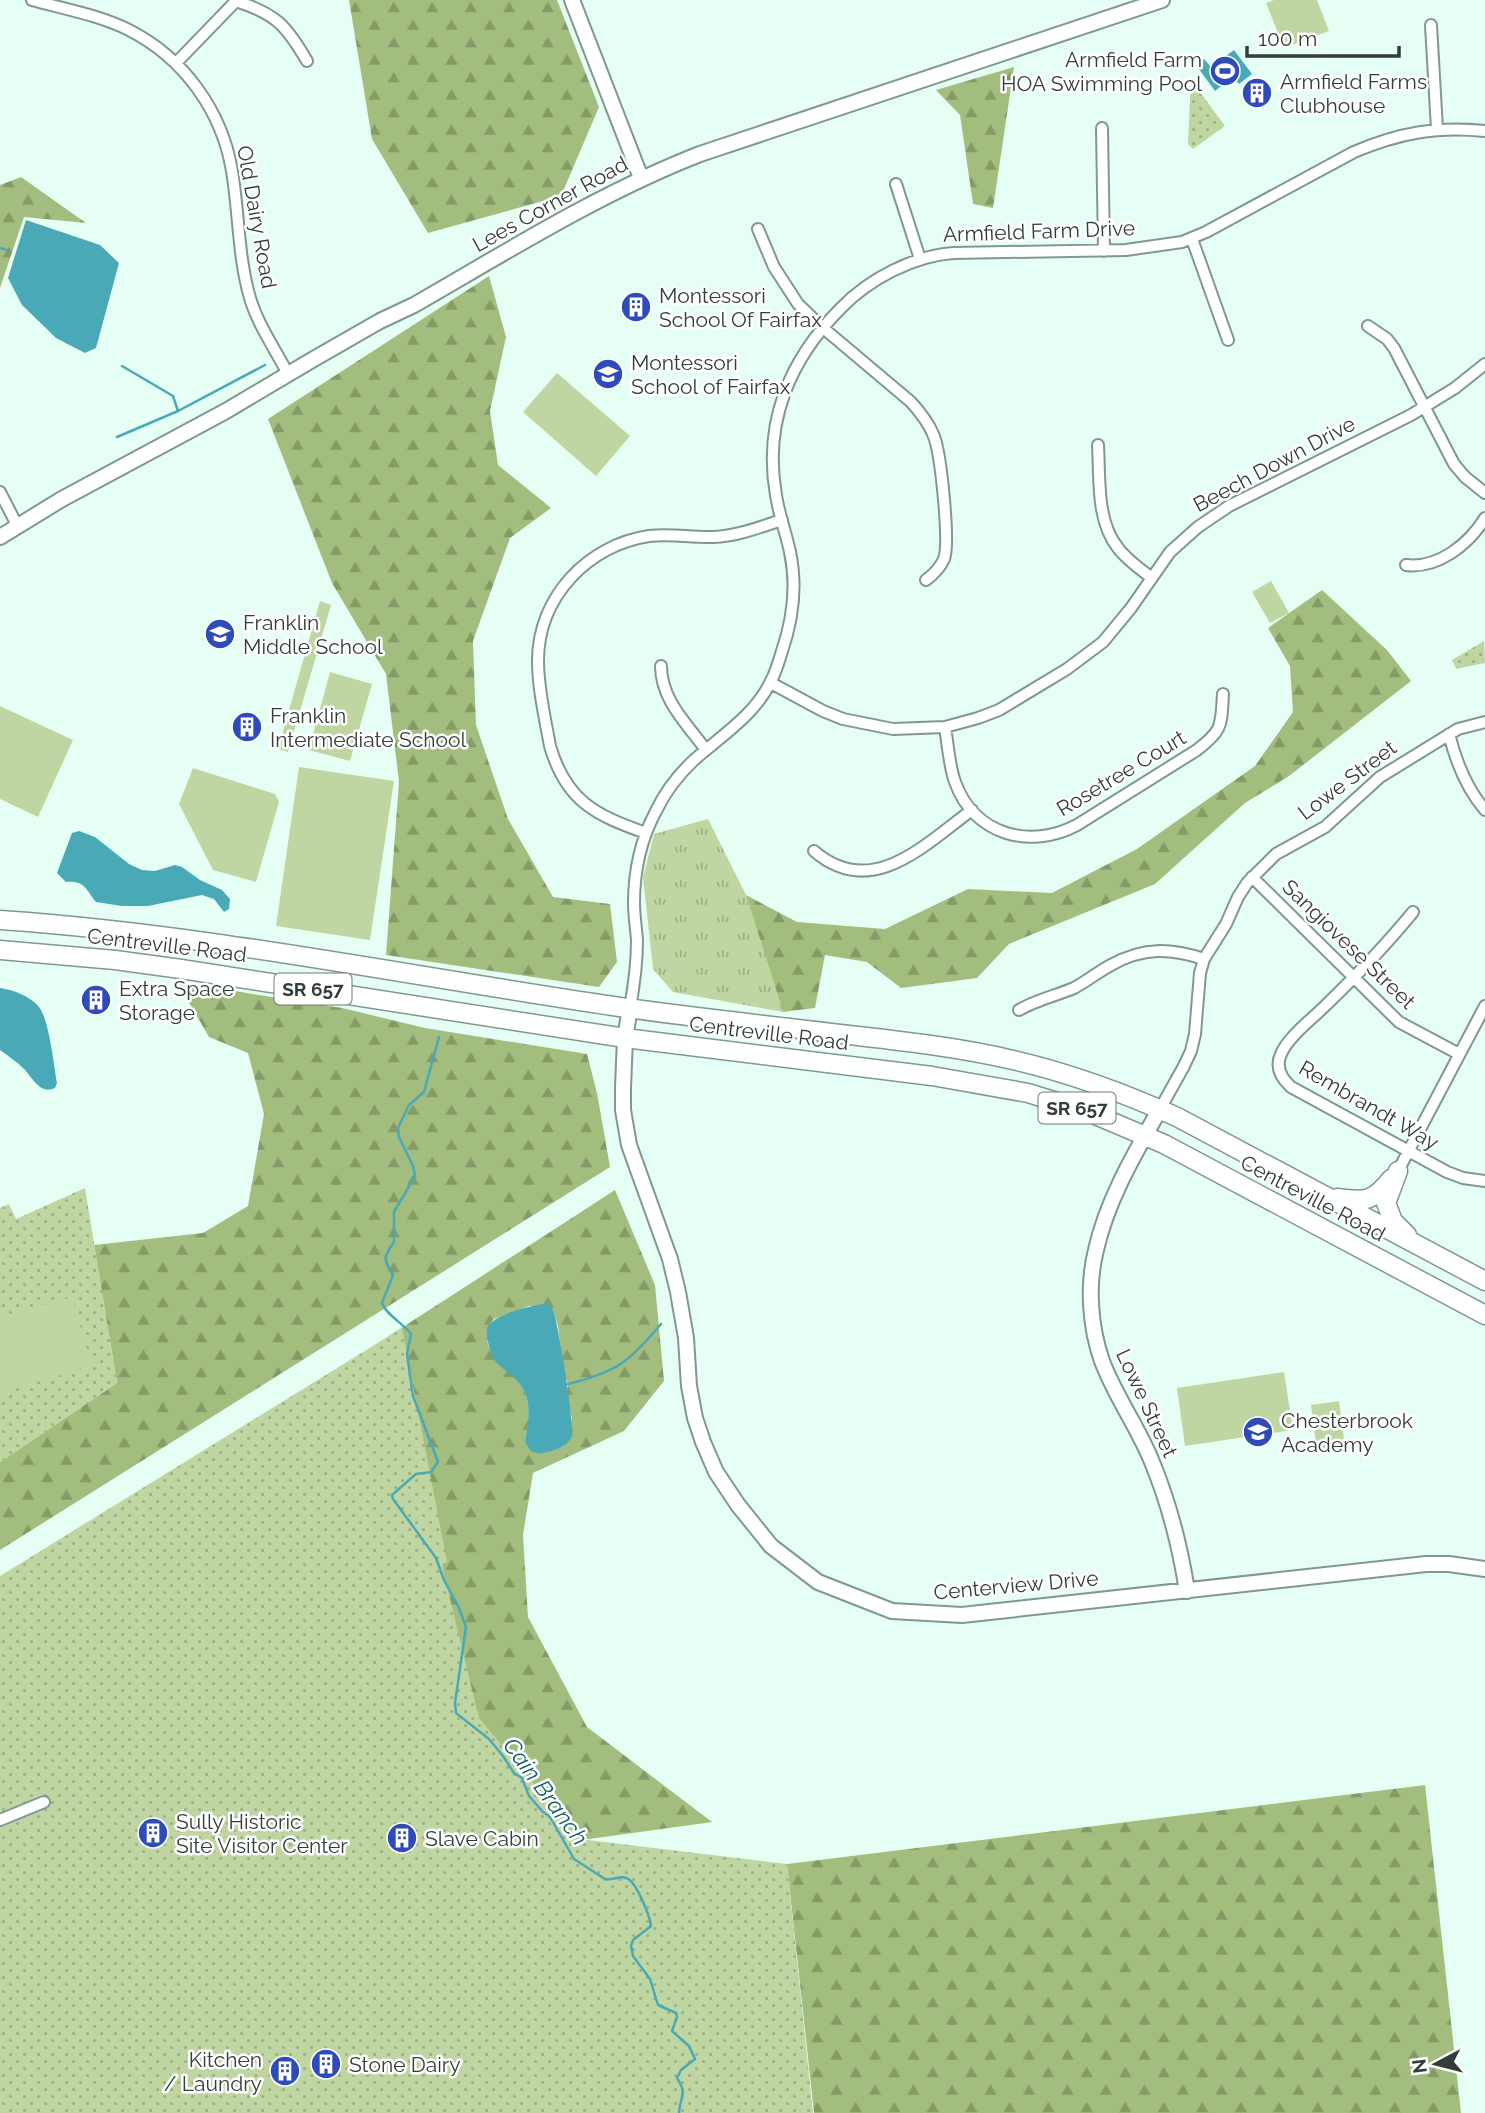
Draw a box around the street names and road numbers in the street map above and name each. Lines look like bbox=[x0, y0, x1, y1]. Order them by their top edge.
street label: Old Dairy Road bbox=[232, 144, 282, 290]
street label: Lees Corner Road bbox=[468, 151, 632, 257]
street label: Armfield Farm Drive bbox=[942, 215, 1136, 247]
street label: Beech Down Drive bbox=[1189, 411, 1359, 517]
street label: Rosetree Court bbox=[1052, 725, 1190, 821]
street label: Lowe Street bbox=[1293, 735, 1401, 825]
street label: Sangiovese Street bbox=[1277, 874, 1421, 1014]
street label: Centreville Road bbox=[86, 923, 248, 967]
road number: SR 657 bbox=[274, 973, 352, 1004]
street label: Centreville Road bbox=[688, 1011, 850, 1055]
street label: Rembrandt Way bbox=[1295, 1055, 1443, 1155]
road number: SR 657 bbox=[1038, 1092, 1116, 1124]
street label: Centreville Road bbox=[1236, 1149, 1390, 1247]
street label: Lowe Street bbox=[1111, 1345, 1183, 1461]
street label: Centerview Drive bbox=[933, 1565, 1099, 1605]

